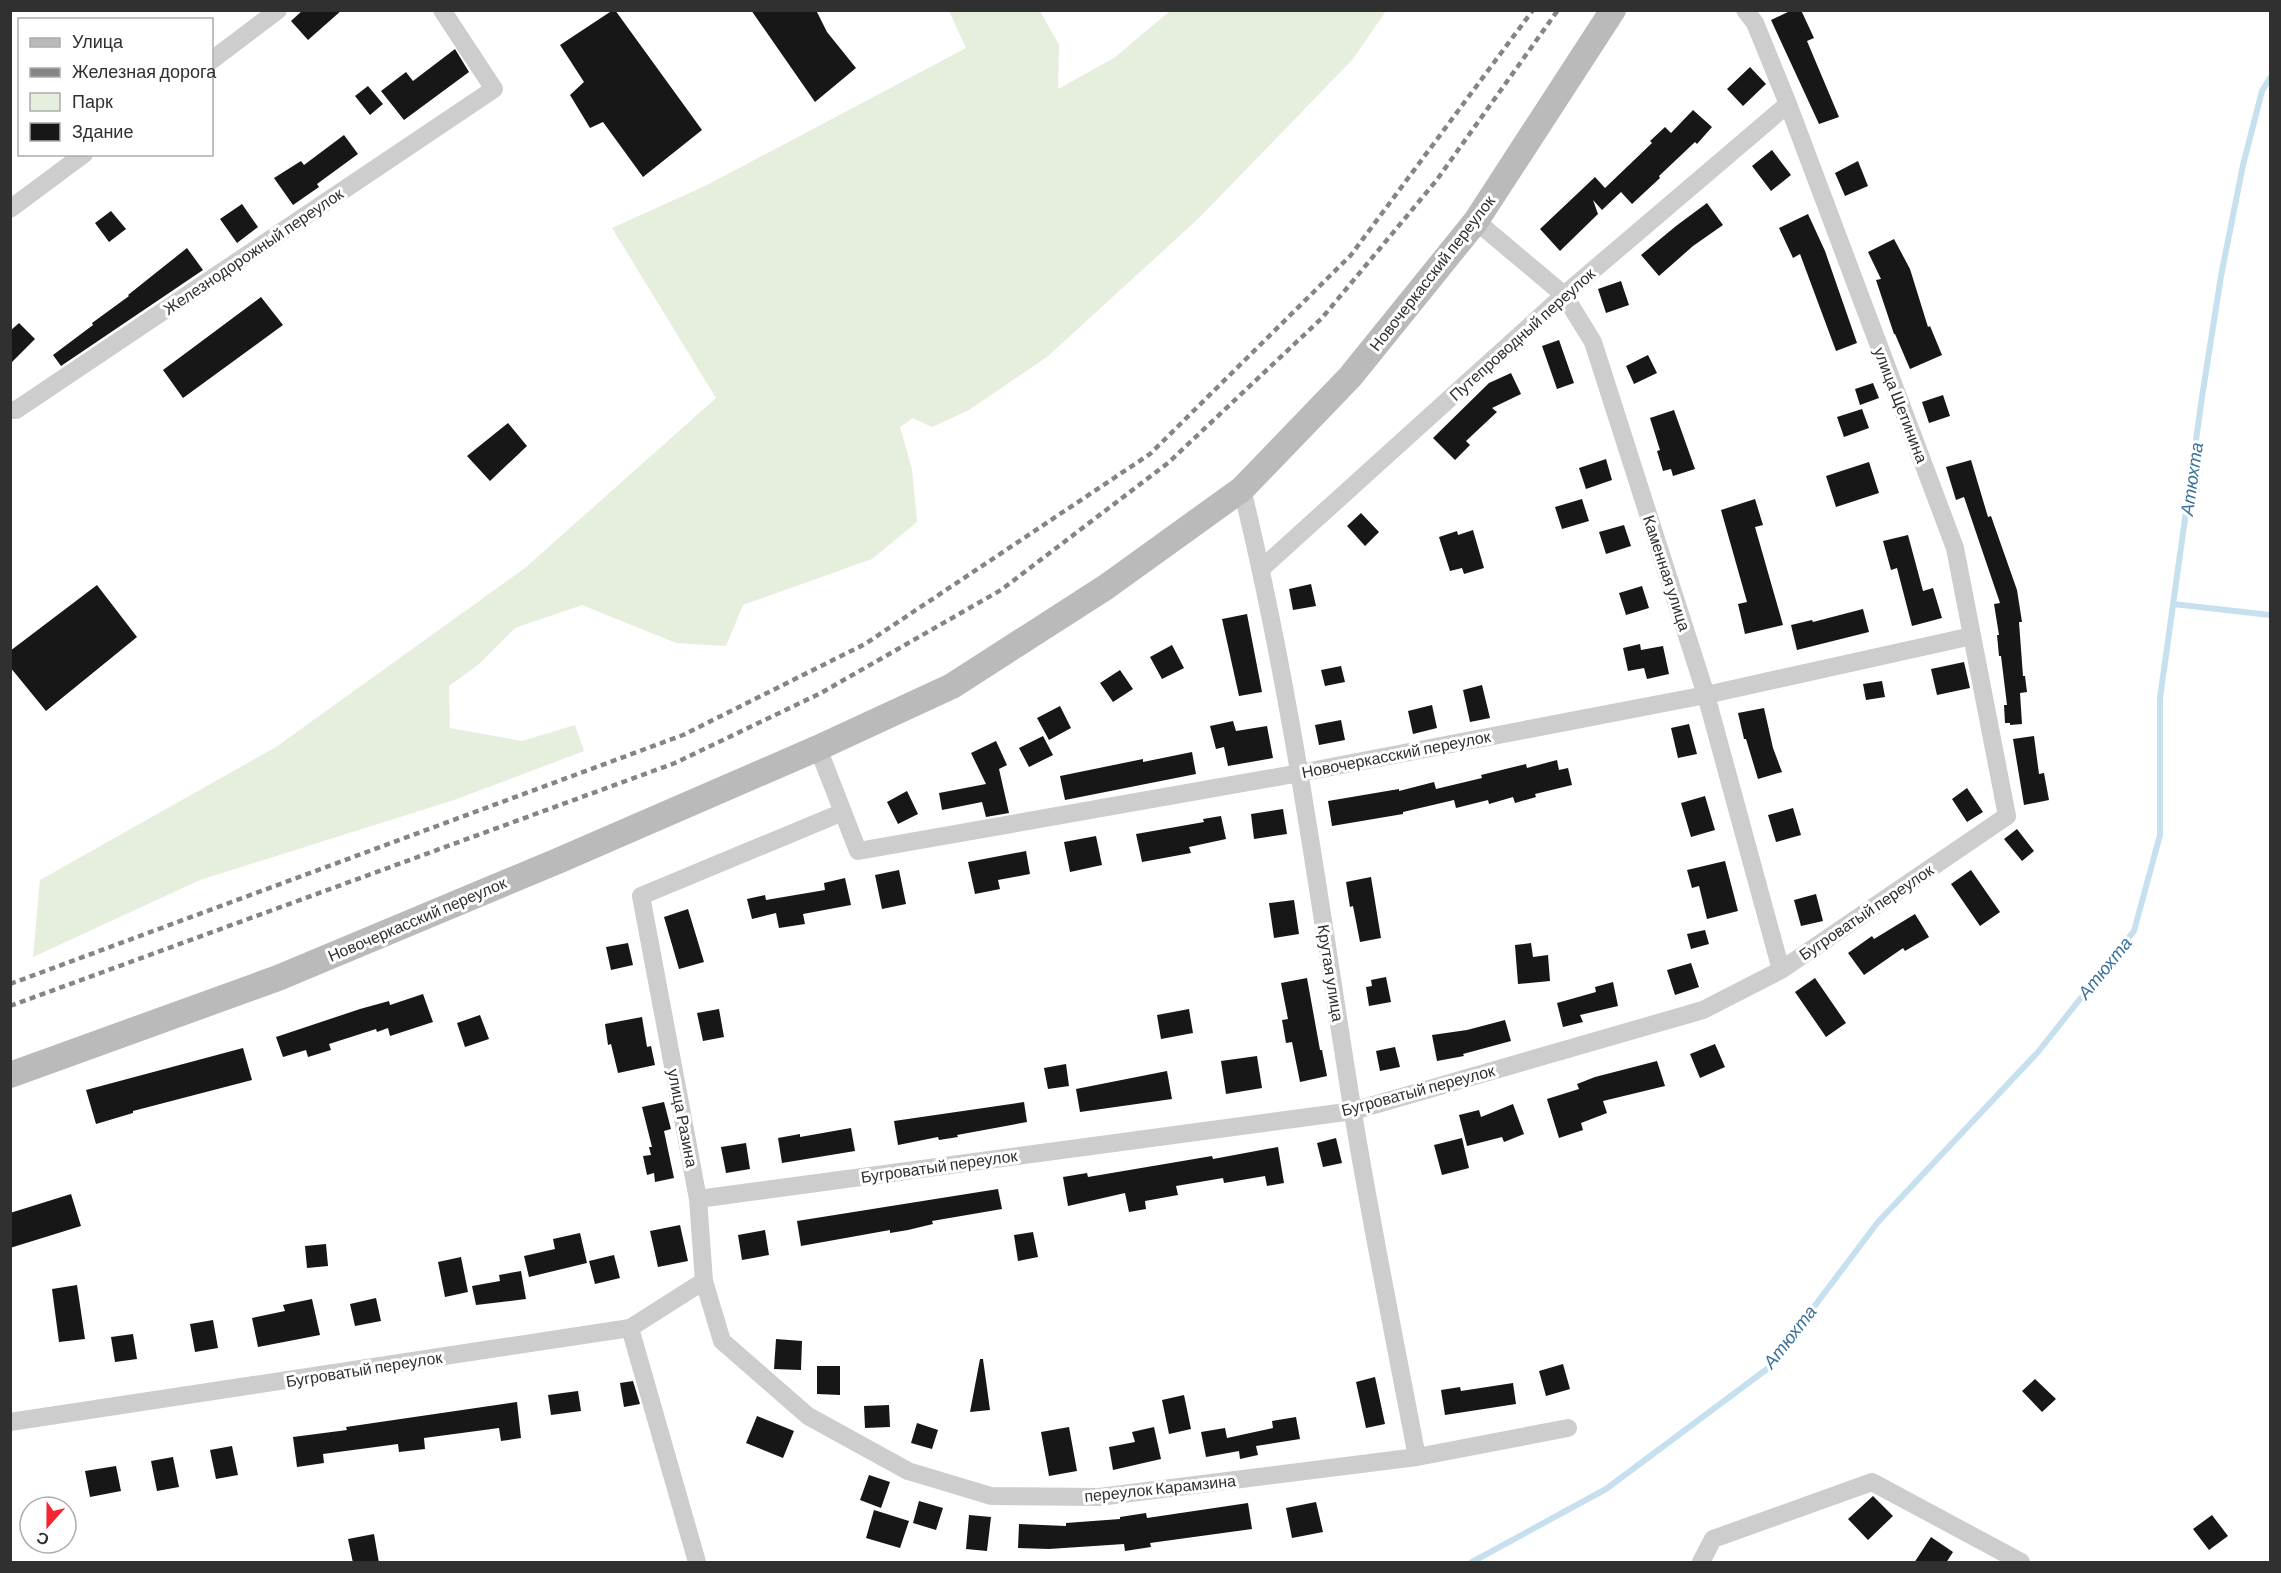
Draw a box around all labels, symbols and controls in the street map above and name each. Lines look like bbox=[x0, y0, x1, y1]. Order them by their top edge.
legend bbox=[18, 18, 213, 156]
text: Улица bbox=[72, 30, 124, 52]
text: Железная дорога bbox=[72, 60, 217, 82]
text: Парк bbox=[72, 90, 113, 112]
text: Здание bbox=[72, 120, 133, 142]
street label: Железнодорожный переулок bbox=[159, 183, 347, 318]
street label: Новочеркасский переулок bbox=[1365, 190, 1499, 354]
street label: Путепроводный переулок bbox=[1445, 263, 1599, 404]
street label: улица Щетинина bbox=[1871, 344, 1932, 465]
water label: Атюхта bbox=[2175, 441, 2207, 518]
street label: Каменная улица bbox=[1640, 513, 1695, 633]
street label: Новочеркасский переулок bbox=[1300, 726, 1493, 781]
street label: Бугроватый переулок bbox=[1795, 859, 1937, 964]
street label: Новочеркасский переулок bbox=[325, 872, 510, 965]
street label: Крутая улица bbox=[1314, 923, 1349, 1023]
water label: Атюхта bbox=[2072, 932, 2136, 1004]
street label: Бугроватый переулок bbox=[1339, 1060, 1498, 1119]
street label: улица Разина bbox=[665, 1067, 702, 1169]
street label: Бугроватый переулок bbox=[859, 1145, 1019, 1186]
water label: Атюхта bbox=[1757, 1301, 1821, 1373]
street label: Бугроватый переулок bbox=[284, 1347, 444, 1390]
street label: переулок Карамзина bbox=[1083, 1470, 1237, 1505]
north arrow bbox=[18, 1495, 78, 1555]
text: С bbox=[33, 1528, 51, 1550]

